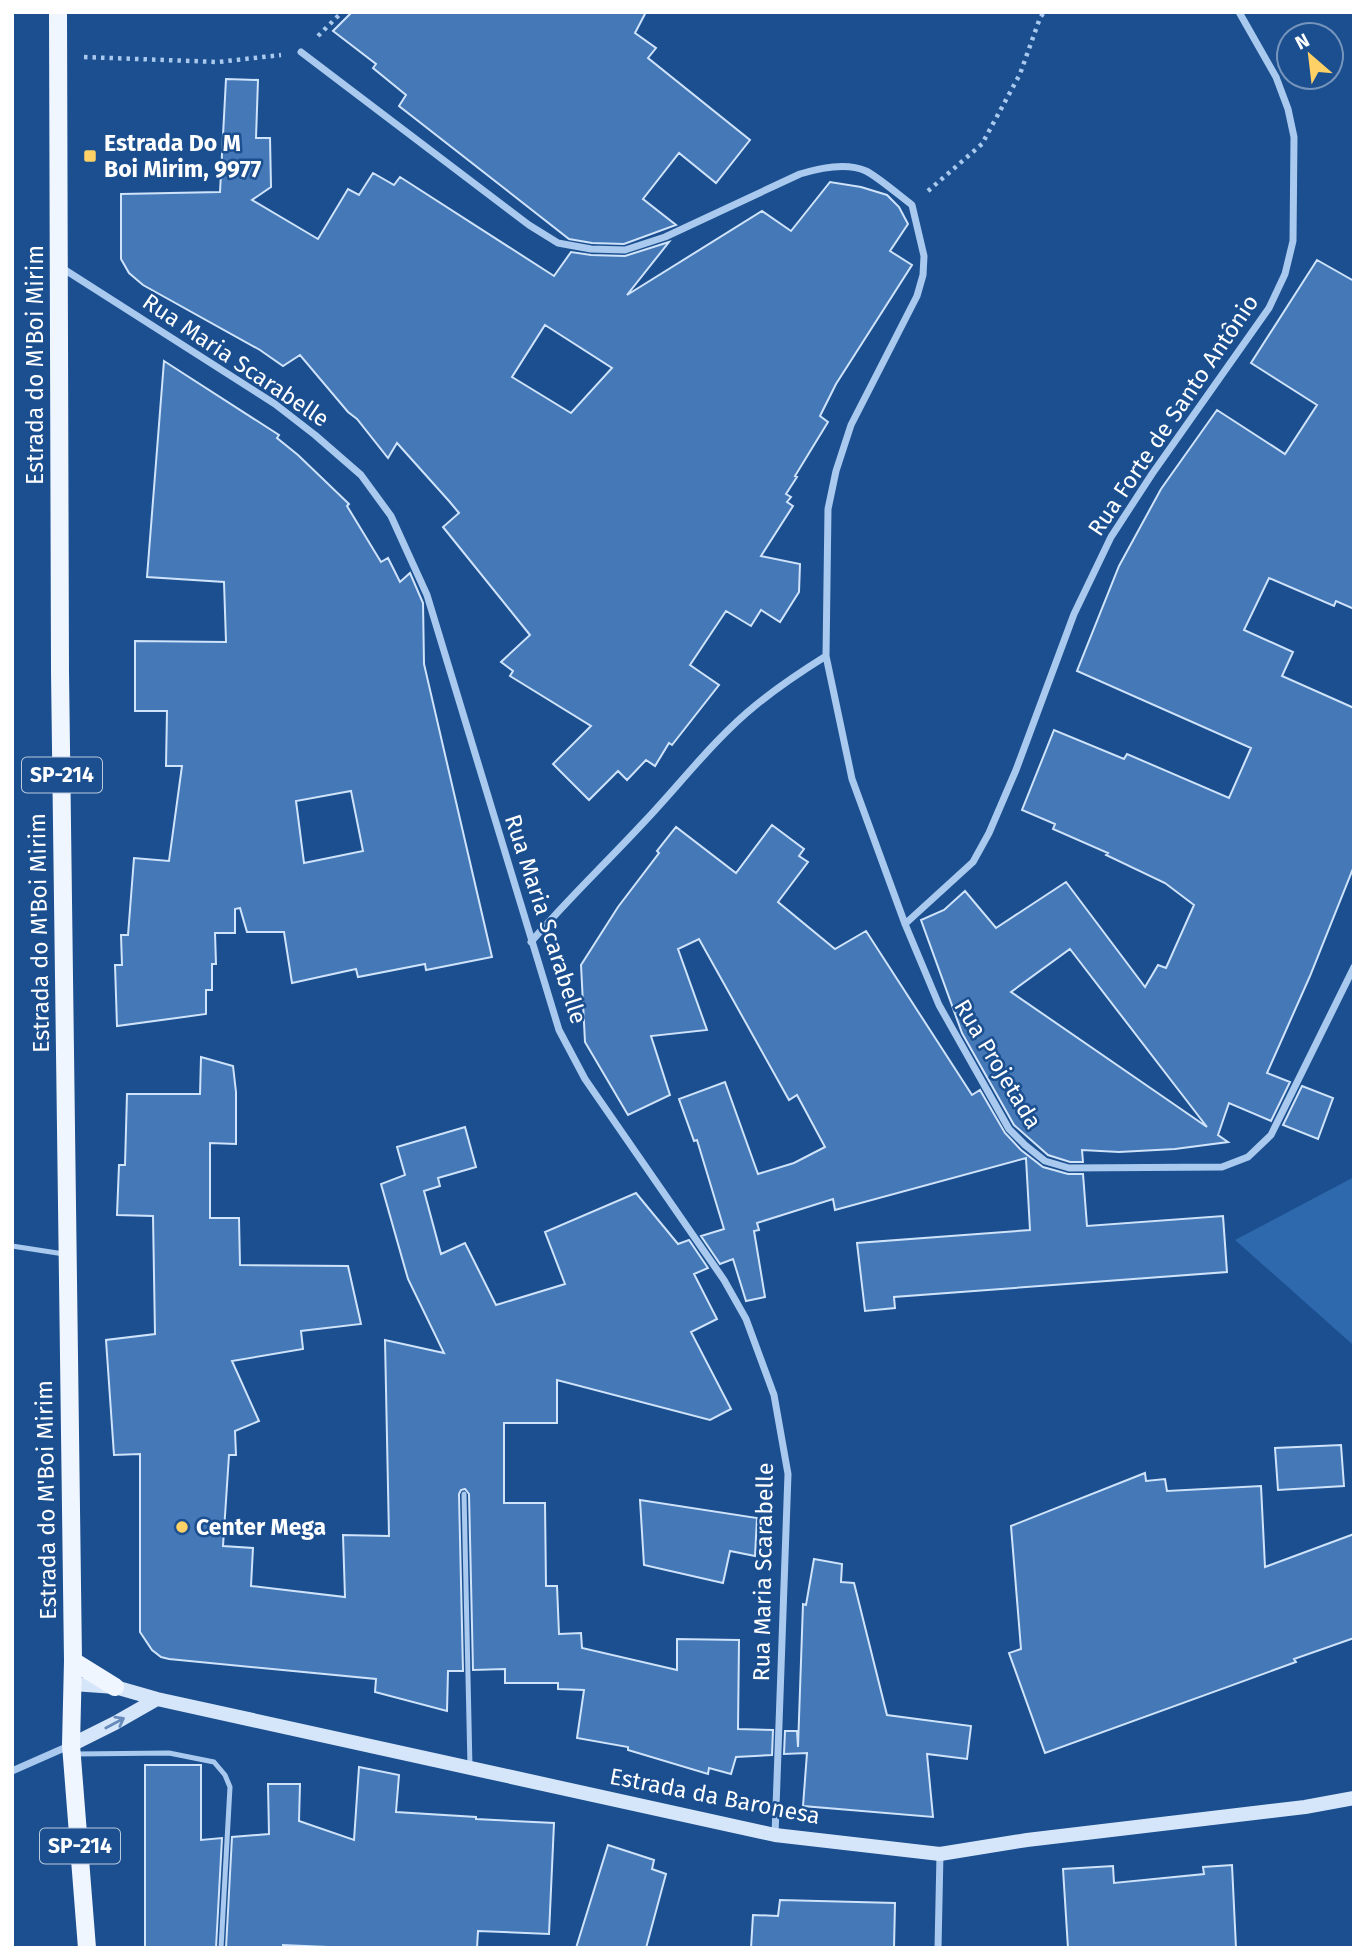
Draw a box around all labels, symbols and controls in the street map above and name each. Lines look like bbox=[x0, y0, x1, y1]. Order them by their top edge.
north arrow bbox=[1275, 21, 1345, 91]
text: N bbox=[1291, 28, 1313, 55]
place label: Estrada Do M Boi Mirim, 9977 bbox=[104, 129, 261, 183]
marker: Estrada Do M Boi Mirim, 9977 bbox=[82, 148, 98, 164]
street label: Estrada do M'Boi Mirim bbox=[21, 245, 49, 485]
street label: Rua Maria Scarabelle bbox=[137, 287, 335, 433]
street label: Rua Forte de Santo Antônio bbox=[1082, 289, 1264, 541]
road number: SP-214 bbox=[22, 758, 102, 792]
street label: Rua Maria Scarabelle bbox=[499, 811, 593, 1027]
street label: Estrada do M'Boi Mirim bbox=[23, 813, 55, 1053]
street label: Rua Projetada bbox=[948, 994, 1048, 1134]
street label: Estrada do M'Boi Mirim bbox=[30, 1380, 62, 1620]
street label: Rua Maria Scarabelle bbox=[747, 1462, 779, 1682]
place label: Center Mega bbox=[196, 1513, 326, 1541]
marker: Center Mega bbox=[174, 1519, 190, 1535]
one-way arrow bbox=[104, 1716, 124, 1730]
street label: Estrada da Baronesa bbox=[607, 1762, 823, 1830]
road number: SP-214 bbox=[40, 1828, 120, 1864]

